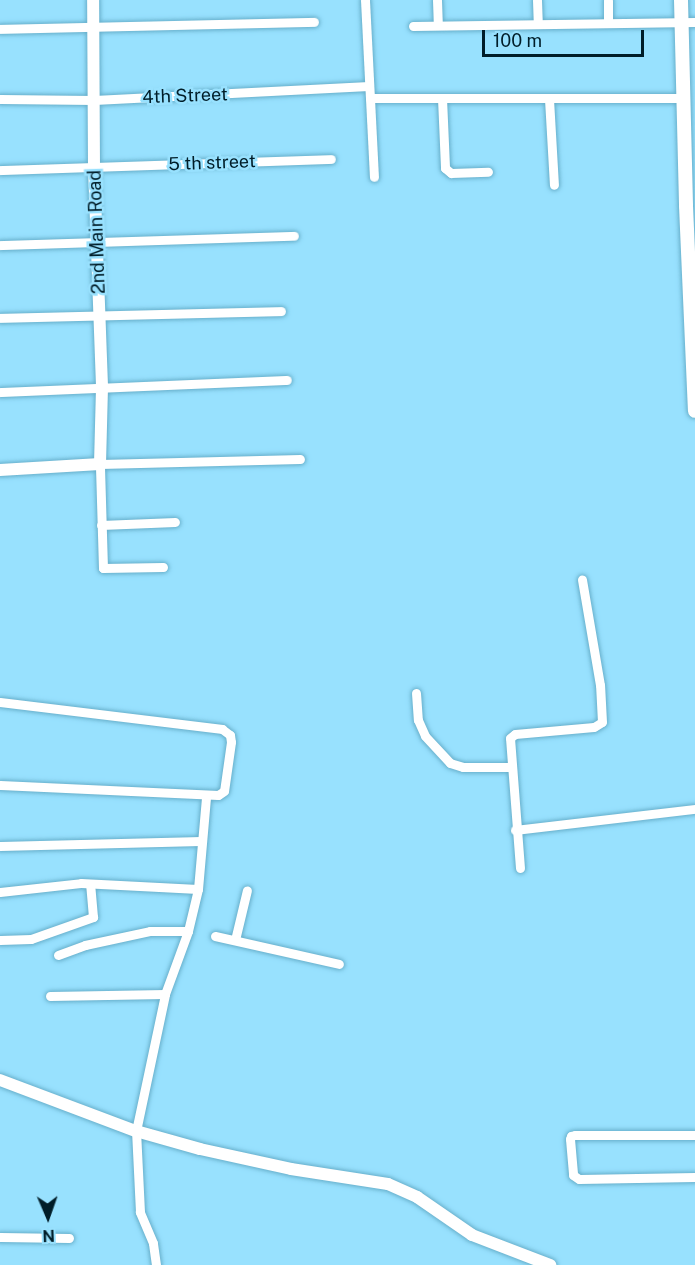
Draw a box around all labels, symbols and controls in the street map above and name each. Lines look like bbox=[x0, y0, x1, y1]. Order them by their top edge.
scale bar bbox=[485, 18, 647, 56]
text: 100 m bbox=[493, 30, 542, 51]
street label: 4th Street bbox=[142, 84, 228, 108]
street label: 5 th street bbox=[168, 151, 256, 175]
street label: 2nd Main Road bbox=[84, 170, 110, 294]
north arrow bbox=[18, 1187, 78, 1247]
text: N bbox=[42, 1226, 55, 1245]

